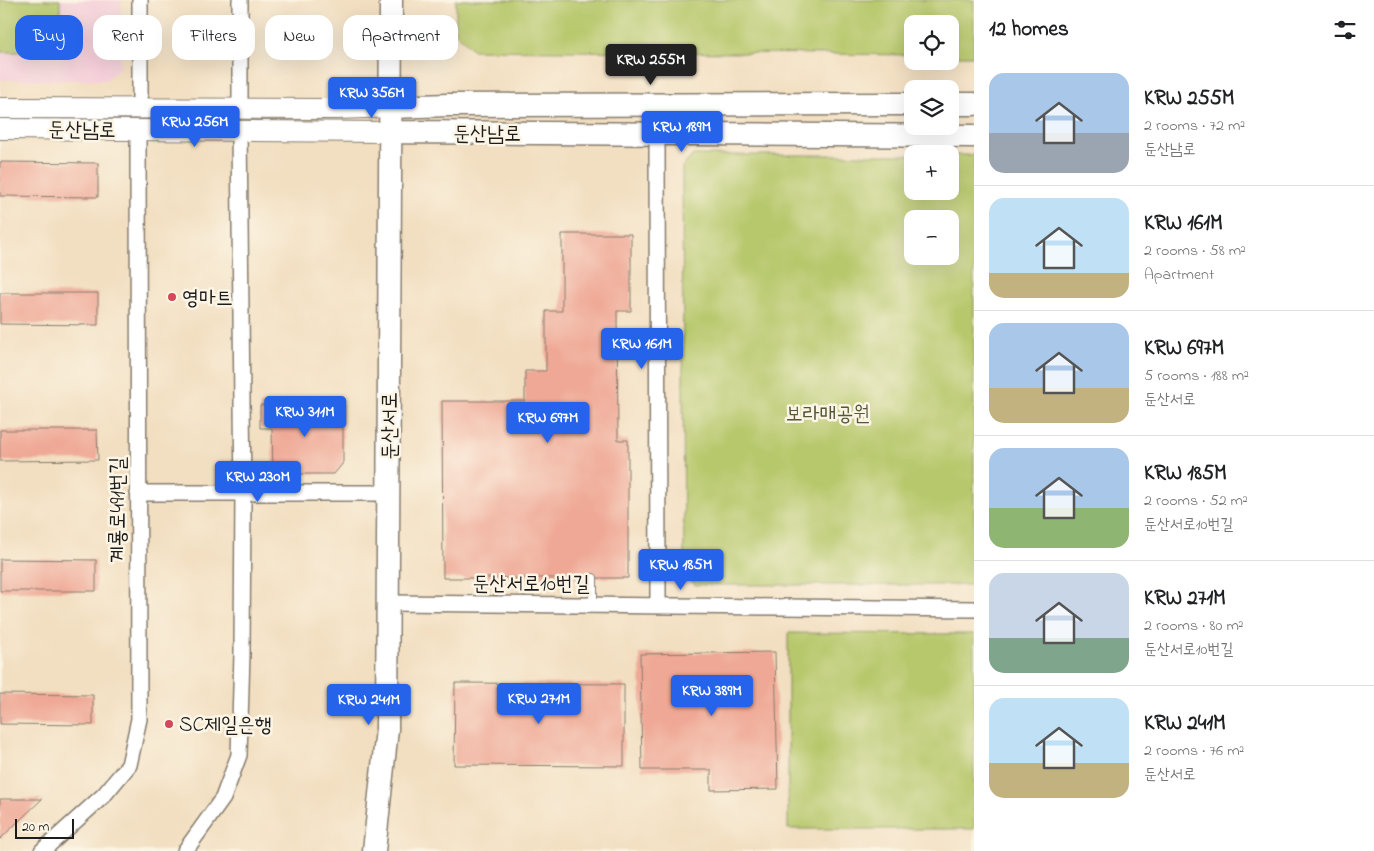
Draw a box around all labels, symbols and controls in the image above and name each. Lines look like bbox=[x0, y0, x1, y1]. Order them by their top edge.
chip: Buy bbox=[15, 15, 83, 60]
chip: Rent bbox=[93, 15, 162, 60]
chip: Filters bbox=[172, 15, 255, 60]
chip: New bbox=[265, 15, 333, 60]
chip: Apartment bbox=[343, 15, 458, 60]
map controls bbox=[904, 15, 959, 265]
button: locate bbox=[904, 15, 959, 70]
text: 12 homes bbox=[989, 15, 1069, 45]
icon: filters bbox=[1331, 16, 1359, 44]
pin: KRW 255M bbox=[599, 44, 703, 86]
text: KRW 255M bbox=[617, 48, 685, 72]
pin: KRW 356M bbox=[320, 76, 424, 119]
button: layers bbox=[904, 80, 959, 135]
text: KRW 356M bbox=[339, 81, 405, 105]
text: KRW 255M bbox=[1144, 84, 1235, 114]
icon: home bbox=[1029, 93, 1089, 153]
pin: KRW 256M bbox=[143, 106, 247, 148]
text: KRW 256M bbox=[162, 110, 228, 134]
pin: KRW 189M bbox=[630, 110, 734, 153]
text: 2 rooms · 72 m² bbox=[1144, 114, 1245, 138]
street label: 둔산남로 bbox=[48, 115, 116, 147]
text: KRW 189M bbox=[653, 115, 711, 139]
street label: 둔산남로 bbox=[453, 120, 521, 150]
text: 둔산남로 bbox=[1144, 138, 1196, 162]
button: + bbox=[904, 145, 959, 200]
text: KRW 161M bbox=[1144, 209, 1223, 239]
button: − bbox=[904, 210, 959, 265]
icon: home bbox=[1029, 218, 1089, 278]
text: 2 rooms · 58 m² bbox=[1144, 239, 1246, 263]
text: Apartment bbox=[1144, 263, 1214, 287]
place label: 영마트 bbox=[182, 284, 233, 314]
marker: 영마트 bbox=[166, 291, 178, 303]
pin: KRW 161M bbox=[590, 328, 694, 370]
text: KRW 161M bbox=[612, 332, 672, 356]
text: KRW 697M bbox=[1144, 334, 1224, 364]
icon: home bbox=[1029, 343, 1089, 403]
text: 5 rooms · 188 m² bbox=[1144, 364, 1249, 388]
text: 둔산서로 bbox=[1144, 388, 1196, 412]
street label: 둔산서로 bbox=[376, 392, 406, 460]
pin: KRW 311M bbox=[253, 396, 357, 438]
text: KRW 311M bbox=[275, 400, 335, 424]
park label: 보라매공원 bbox=[786, 400, 870, 430]
pin: KRW 697M bbox=[496, 402, 600, 444]
text: KRW 697M bbox=[517, 406, 579, 430]
street label: 계룡로491번길 bbox=[104, 457, 134, 563]
text: KRW 185M bbox=[1144, 459, 1227, 489]
pin: KRW 230M bbox=[206, 460, 310, 503]
text: KRW 230M bbox=[226, 465, 290, 489]
icon: home bbox=[1029, 468, 1089, 528]
text: 2 rooms · 52 m² bbox=[1144, 489, 1248, 513]
text: 둔산서로10번길 bbox=[1144, 513, 1233, 537]
pin: KRW 185M bbox=[629, 548, 733, 591]
text: KRW 185M bbox=[650, 553, 712, 577]
street label: 둔산서로10번길 bbox=[472, 570, 590, 600]
text: KRW 271M bbox=[1144, 584, 1226, 614]
icon: home bbox=[1029, 593, 1089, 653]
text: 2 rooms · 80 m² bbox=[1144, 614, 1244, 638]
text: 둔산서로10번길 bbox=[1144, 638, 1233, 662]
pin: KRW 389M bbox=[660, 674, 764, 717]
text: KRW 389M bbox=[682, 679, 742, 703]
pin: KRW 271M bbox=[487, 682, 591, 725]
pin: KRW 241M bbox=[317, 684, 421, 726]
text: KRW 271M bbox=[508, 687, 570, 711]
text: KRW 241M bbox=[338, 688, 400, 712]
text: KRW 241M bbox=[1144, 709, 1226, 739]
place label: SC제일은행 bbox=[179, 711, 272, 741]
marker: SC제일은행 bbox=[163, 718, 175, 730]
icon: home bbox=[1029, 718, 1089, 778]
text: 2 rooms · 76 m² bbox=[1144, 739, 1244, 763]
text: 둔산서로 bbox=[1144, 763, 1196, 787]
scale bar bbox=[15, 816, 74, 839]
text: 20 m bbox=[22, 817, 49, 838]

